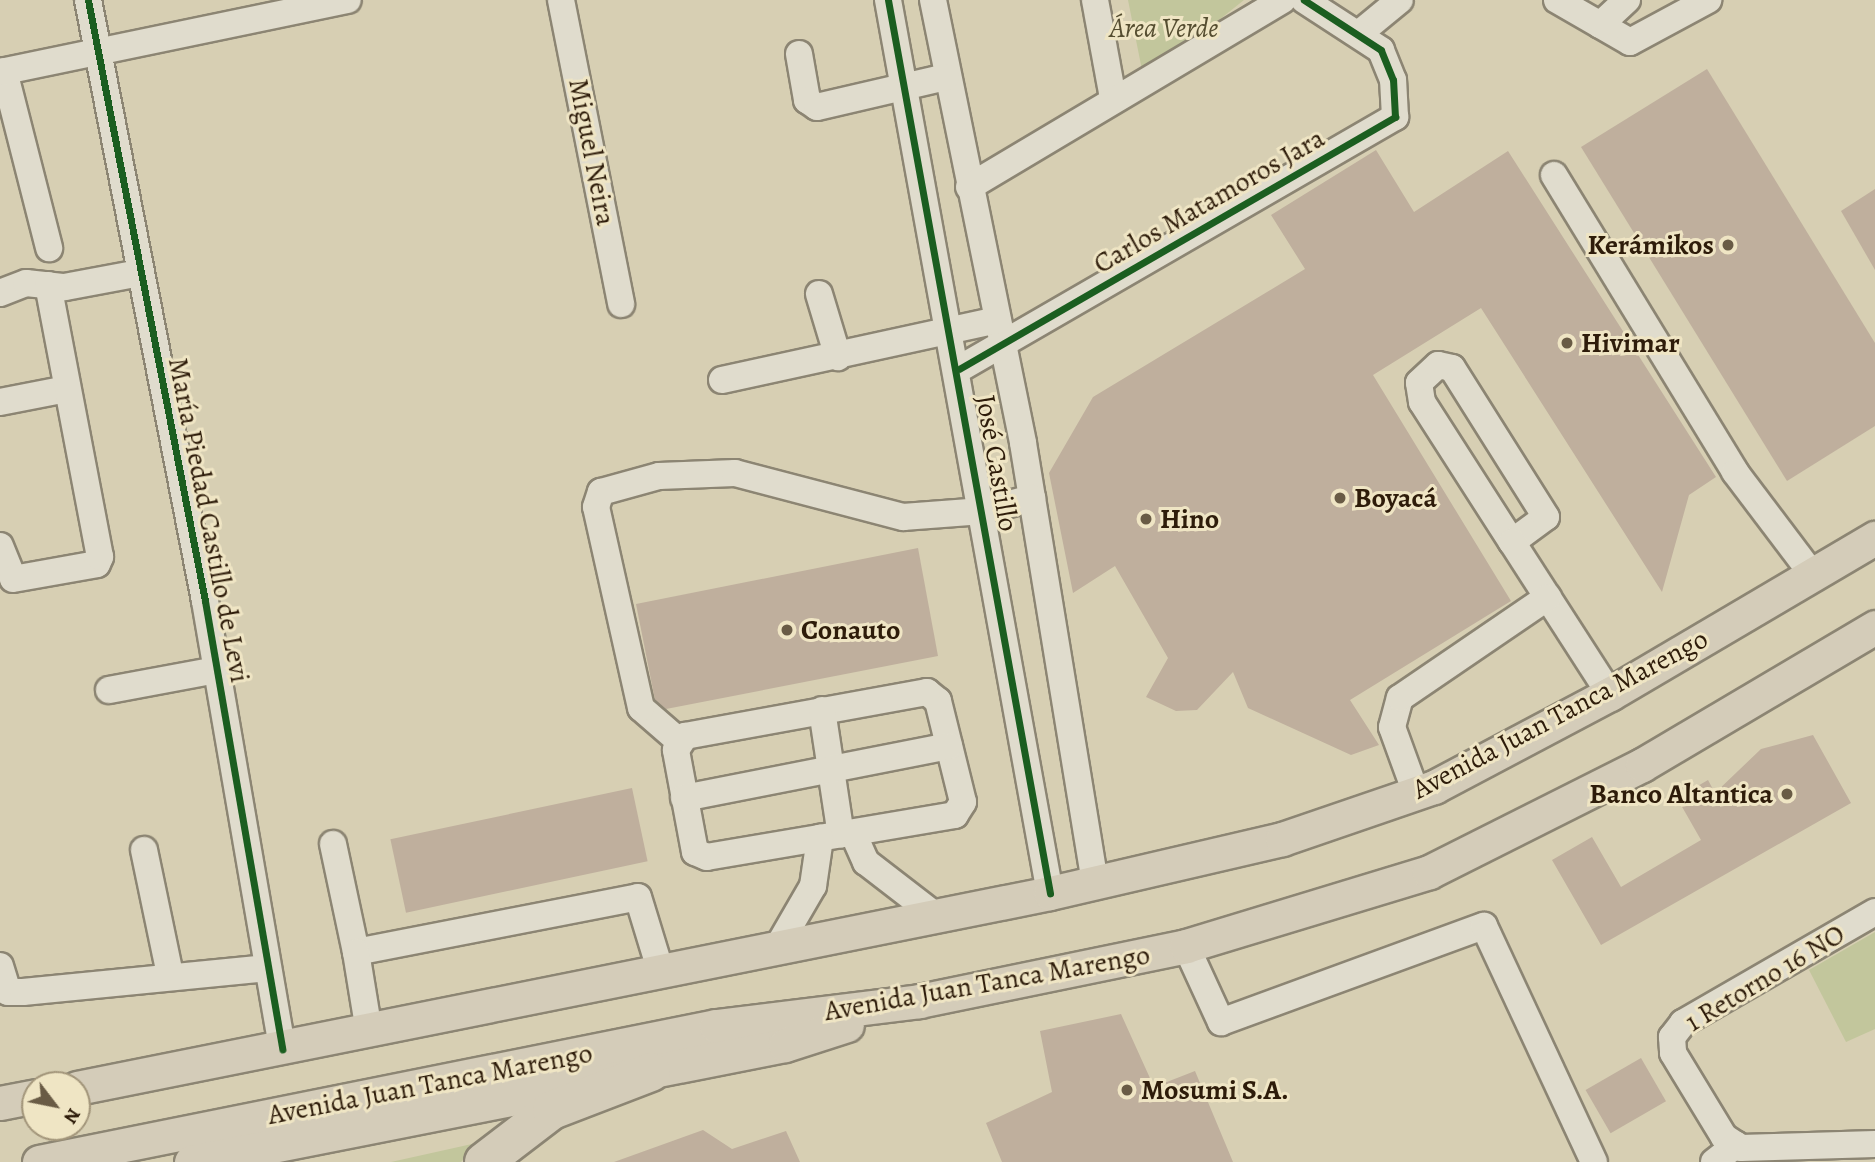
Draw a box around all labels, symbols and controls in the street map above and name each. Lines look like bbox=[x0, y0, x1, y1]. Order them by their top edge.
park label: Área Verde bbox=[1110, 11, 1218, 45]
street label: Miguel Neira bbox=[561, 76, 623, 228]
street label: Carlos Matamoros Jara bbox=[1088, 121, 1330, 281]
place label: Kerámikos bbox=[1587, 228, 1714, 262]
marker: Kerámikos bbox=[1720, 237, 1736, 253]
place label: Hivimar bbox=[1581, 326, 1680, 360]
marker: Hivimar bbox=[1559, 335, 1575, 351]
street label: María Piedad Castillo de Levi bbox=[161, 355, 257, 685]
street label: José Castillo bbox=[968, 392, 1026, 534]
place label: Boyacá bbox=[1354, 481, 1437, 515]
marker: Boyacá bbox=[1332, 490, 1348, 506]
place label: Hino bbox=[1160, 502, 1219, 536]
marker: Hino bbox=[1138, 511, 1154, 527]
place label: Conauto bbox=[801, 613, 901, 647]
marker: Conauto bbox=[779, 622, 795, 638]
street label: Avenida Juan Tanca Marengo bbox=[1406, 622, 1714, 806]
place label: Banco Altantica bbox=[1589, 777, 1773, 811]
marker: Banco Altantica bbox=[1779, 786, 1795, 802]
street label: 1 Retorno 16 NO bbox=[1679, 917, 1851, 1039]
street label: Avenida Juan Tanca Marengo bbox=[822, 938, 1152, 1028]
street label: Avenida Juan Tanca Marengo bbox=[265, 1036, 595, 1132]
north arrow bbox=[21, 1071, 91, 1141]
place label: Mosumi S.A. bbox=[1141, 1073, 1289, 1107]
marker: Mosumi S.A. bbox=[1119, 1082, 1135, 1098]
text: N bbox=[57, 1103, 87, 1129]

